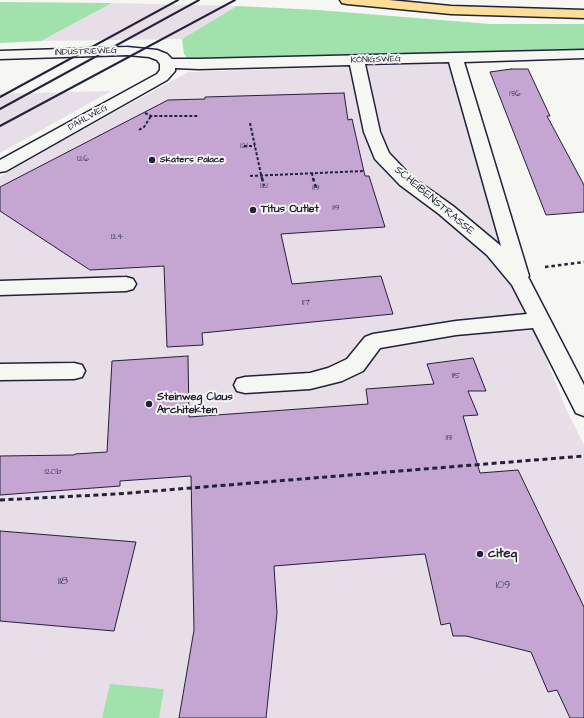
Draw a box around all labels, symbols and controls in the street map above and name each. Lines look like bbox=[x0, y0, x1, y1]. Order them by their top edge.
street label: INDUSTRIEWEG bbox=[55, 46, 117, 58]
street label: KÖNIGSWEG bbox=[351, 54, 401, 66]
house number: 136 bbox=[509, 89, 521, 99]
street label: DAHLWEG bbox=[66, 103, 110, 133]
house number: 121 bbox=[240, 141, 248, 151]
house number: 126 bbox=[77, 154, 89, 164]
marker: Skaters Palace bbox=[147, 155, 157, 165]
place label: Skaters Palace bbox=[160, 155, 224, 165]
street label: SCHEIBENSTRASSE bbox=[391, 164, 477, 238]
house number: 121 bbox=[260, 181, 268, 191]
house number: 119 bbox=[312, 183, 320, 193]
place label: Titus Outlet bbox=[261, 203, 319, 217]
house number: 119 bbox=[332, 203, 340, 213]
marker: Titus Outlet bbox=[248, 205, 258, 215]
house number: 124 bbox=[111, 232, 123, 242]
house number: 117 bbox=[302, 298, 310, 308]
house number: 115 bbox=[452, 371, 460, 381]
place label: Steinweg Claus Architekten bbox=[157, 391, 233, 417]
marker: Steinweg Claus Architekten bbox=[144, 399, 154, 409]
house number: 113 bbox=[446, 433, 452, 443]
house number: 120b bbox=[44, 467, 62, 477]
place label: citeq bbox=[488, 546, 517, 562]
marker: citeq bbox=[475, 549, 485, 559]
house number: 118 bbox=[58, 575, 68, 589]
house number: 109 bbox=[496, 579, 510, 593]

